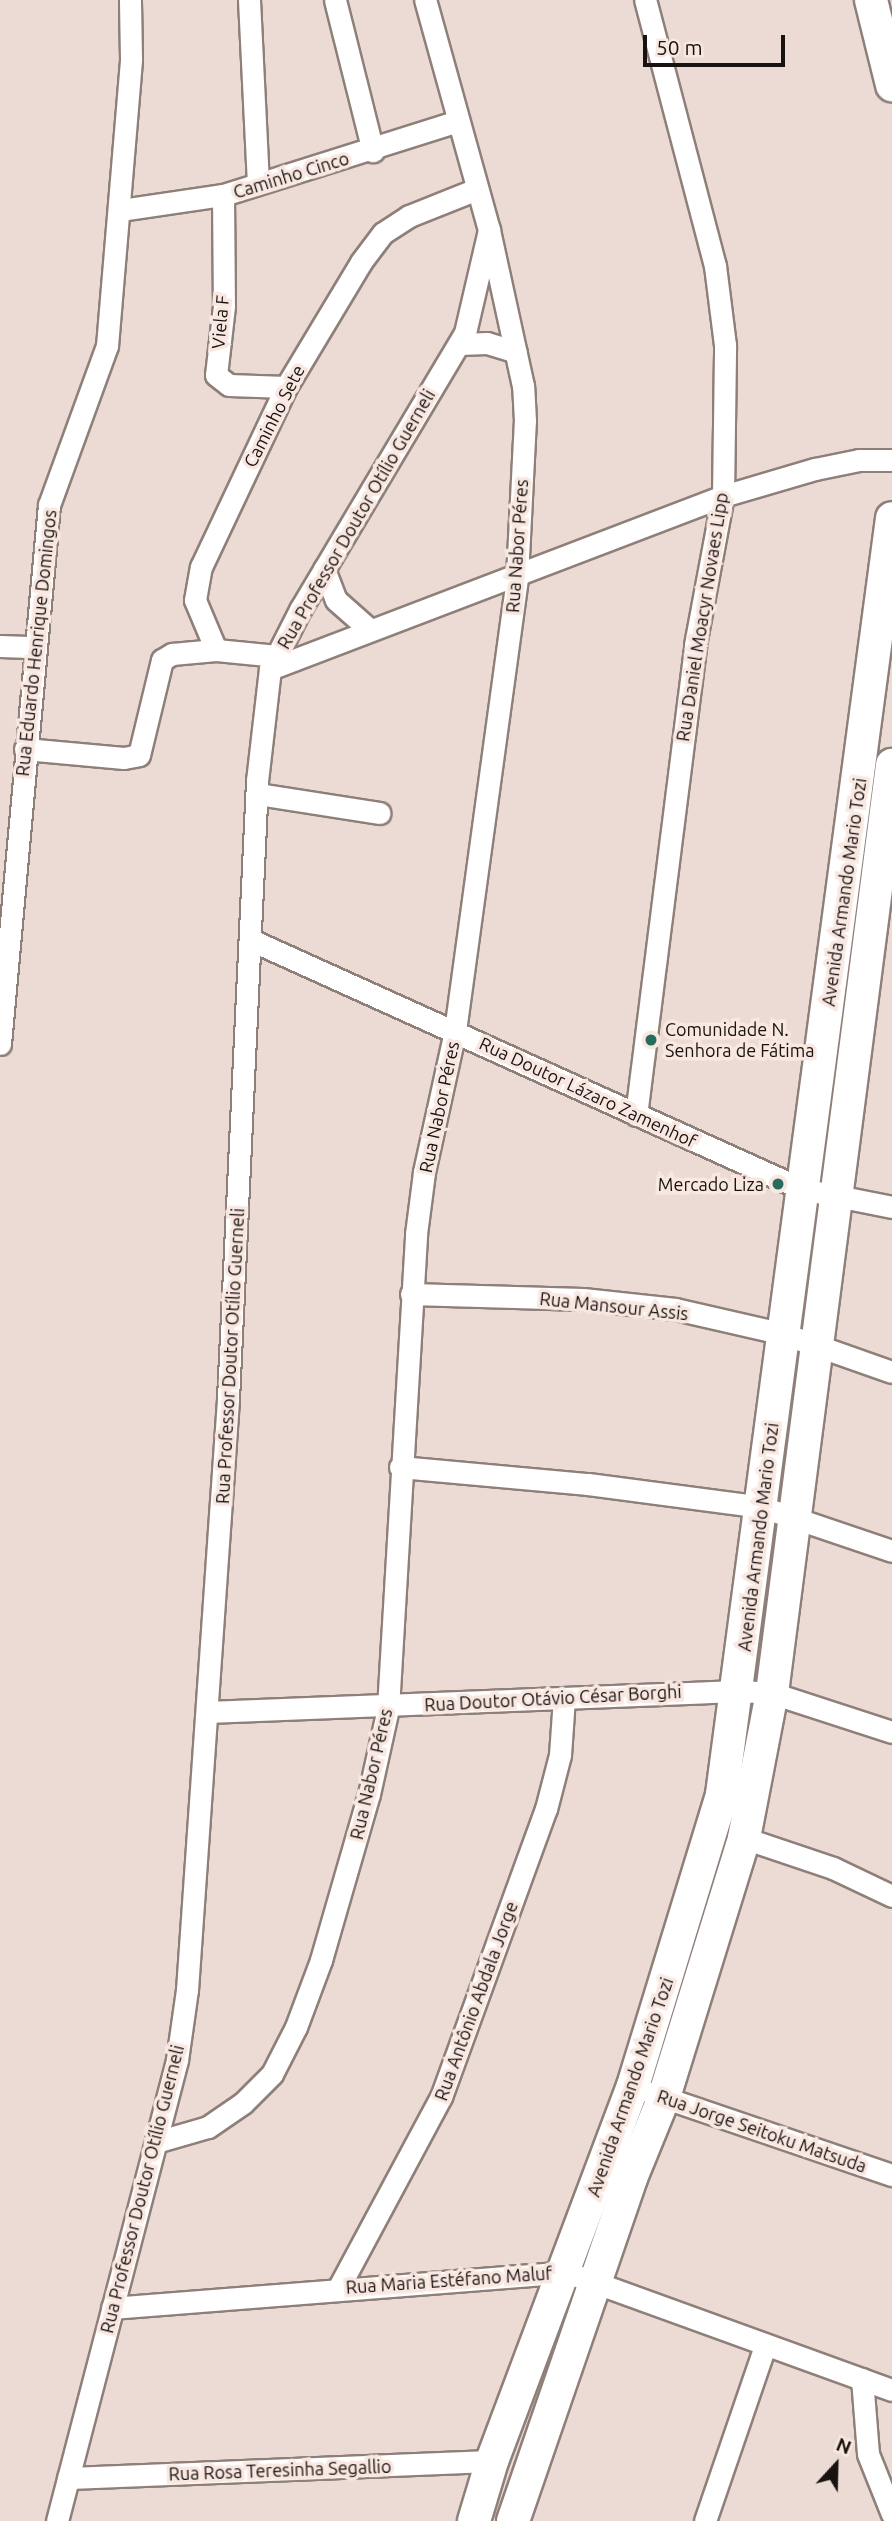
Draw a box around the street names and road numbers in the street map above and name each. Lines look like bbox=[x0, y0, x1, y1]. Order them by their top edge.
street label: Caminho Cinco bbox=[230, 147, 352, 203]
street label: Viela F bbox=[207, 294, 233, 350]
street label: Caminho Sete bbox=[239, 361, 309, 471]
street label: Rua Professor Doutor Otílio Guerneli bbox=[273, 385, 439, 653]
street label: Rua Nabor Péres bbox=[502, 478, 532, 614]
street label: Rua Daniel Moacyr Novaes Lipp bbox=[672, 491, 732, 743]
street label: Rua Eduardo Henrique Domingos bbox=[11, 509, 61, 777]
street label: Avenida Armando Mario Tozi bbox=[817, 776, 871, 1008]
street label: Rua Doutor Lázaro Zamenhof bbox=[476, 1032, 700, 1152]
street label: Rua Nabor Péres bbox=[415, 1039, 463, 1175]
street label: Rua Professor Doutor Otílio Guerneli bbox=[211, 1207, 249, 1505]
street label: Rua Mansour Assis bbox=[539, 1287, 689, 1325]
street label: Avenida Armando Mario Tozi bbox=[733, 1421, 783, 1653]
street label: Rua Doutor Otávio César Borghi bbox=[424, 1680, 682, 1716]
street label: Rua Nabor Péres bbox=[345, 1706, 397, 1842]
street label: Rua Antônio Abdala Jorge bbox=[430, 1898, 522, 2104]
street label: Avenida Armando Mario Tozi bbox=[582, 1975, 678, 2199]
street label: Rua Professor Doutor Otílio Guerneli bbox=[96, 2043, 188, 2335]
street label: Rua Jorge Seitoku Matsuda bbox=[654, 2085, 870, 2177]
street label: Rua Maria Estéfano Maluf bbox=[345, 2262, 553, 2298]
street label: Rua Rosa Teresinha Segallio bbox=[168, 2455, 392, 2485]

